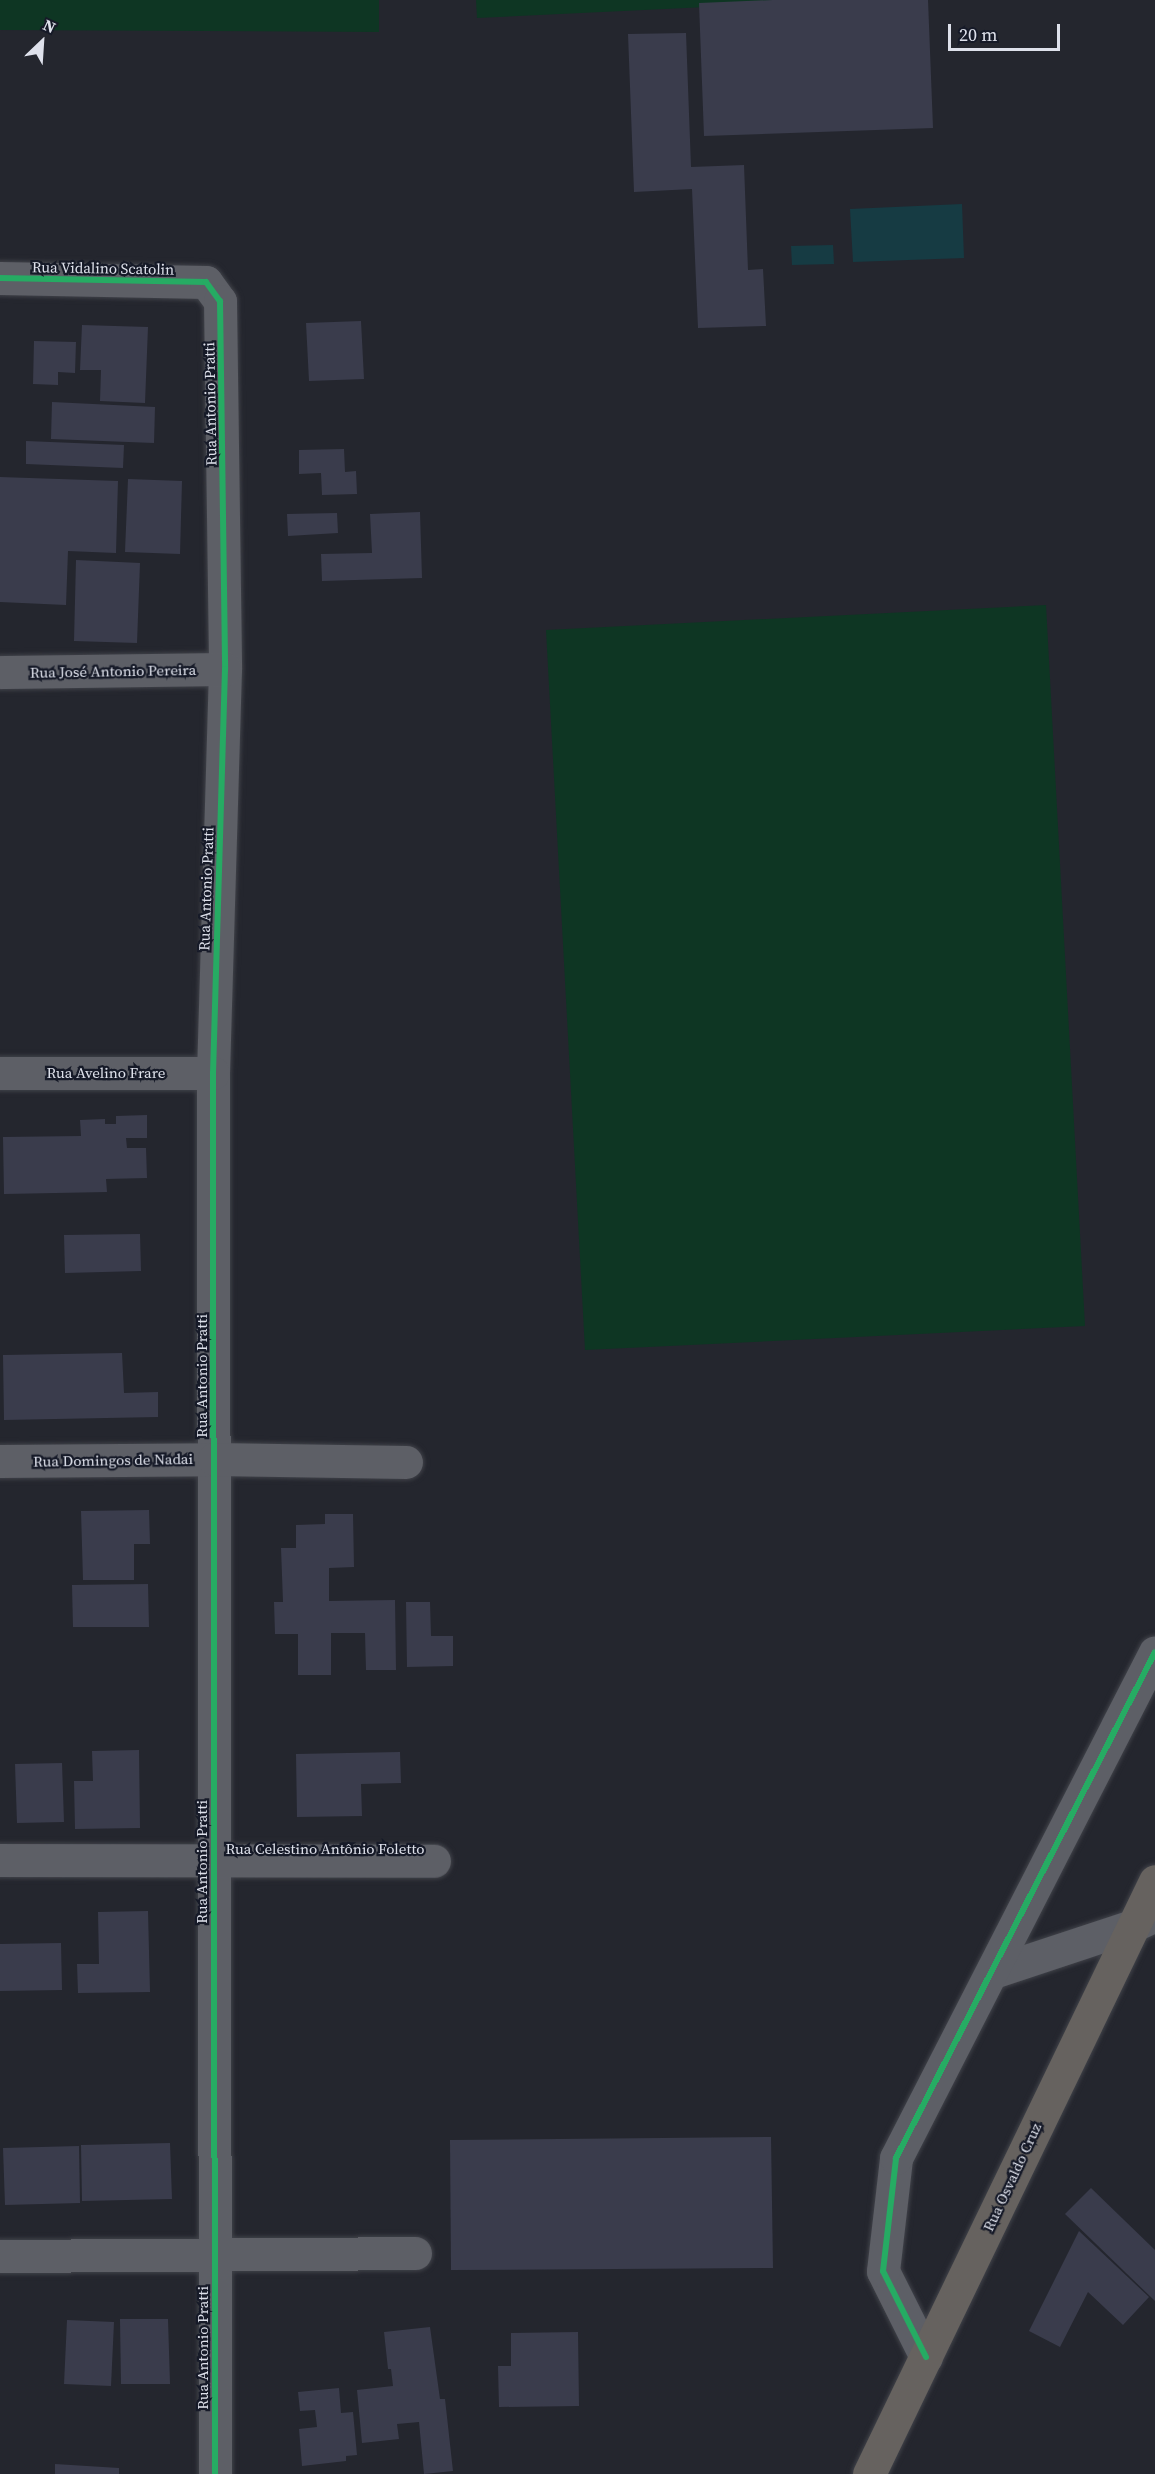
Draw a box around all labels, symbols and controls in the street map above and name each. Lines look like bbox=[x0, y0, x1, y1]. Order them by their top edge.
north arrow bbox=[12, 12, 72, 72]
scale bar bbox=[951, 12, 1064, 50]
text: N bbox=[40, 13, 60, 38]
text: 20 m bbox=[959, 22, 997, 47]
street label: Rua Vidalino Scatolin bbox=[31, 258, 175, 278]
street label: Rua Antonio Pratti bbox=[200, 342, 220, 466]
street label: Rua José Antonio Pereira bbox=[30, 661, 196, 681]
street label: Rua Antonio Pratti bbox=[195, 827, 217, 951]
street label: Rua Avelino Frare bbox=[46, 1064, 166, 1082]
street label: Rua Antonio Pratti bbox=[193, 1314, 211, 1438]
street label: Rua Domingos de Nadai bbox=[33, 1450, 193, 1470]
street label: Rua Antonio Pratti bbox=[193, 1800, 211, 1924]
street label: Rua Celestino Antônio Foletto bbox=[225, 1840, 425, 1858]
street label: Rua Osvaldo Cruz bbox=[979, 2120, 1045, 2234]
street label: Rua Antonio Pratti bbox=[194, 2286, 212, 2410]

